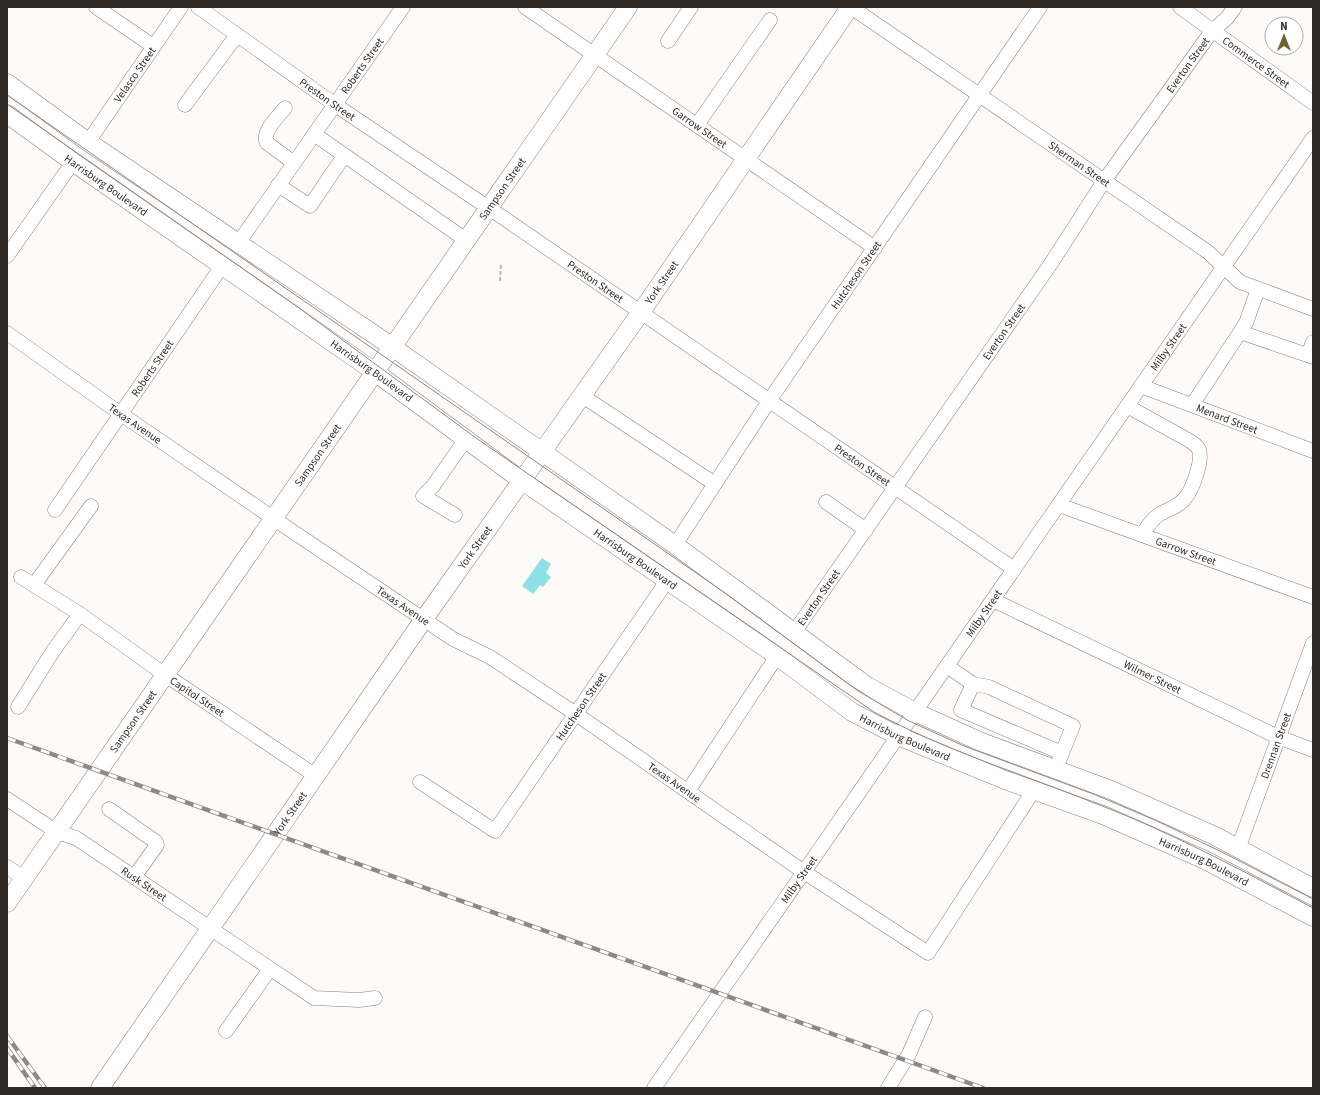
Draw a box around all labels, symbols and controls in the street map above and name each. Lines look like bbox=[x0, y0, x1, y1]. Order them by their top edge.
north arrow bbox=[1264, 16, 1304, 56]
text: N bbox=[1280, 19, 1288, 34]
street label: Commerce Street bbox=[1219, 33, 1293, 92]
street label: Everton Street bbox=[1163, 34, 1213, 96]
street label: Roberts Street bbox=[338, 35, 388, 97]
street label: Velasco Street bbox=[110, 44, 160, 106]
street label: Preston Street bbox=[296, 75, 359, 124]
street label: Garrow Street bbox=[669, 103, 730, 152]
street label: Sherman Street bbox=[1045, 138, 1113, 191]
street label: Harrisburg Boulevard bbox=[61, 151, 151, 220]
street label: Sampson Street bbox=[475, 155, 530, 223]
street label: Hutcheson Street bbox=[827, 238, 885, 312]
street label: Preston Street bbox=[564, 257, 627, 306]
street label: York Street bbox=[641, 258, 682, 308]
street label: Everton Street bbox=[979, 300, 1029, 363]
street label: Milby Street bbox=[1147, 320, 1190, 374]
street label: Harrisburg Boulevard bbox=[327, 336, 416, 406]
street label: Roberts Street bbox=[128, 337, 177, 400]
street label: Texas Avenue bbox=[105, 400, 165, 448]
street label: Menard Street bbox=[1194, 401, 1260, 438]
street label: Sampson Street bbox=[291, 421, 345, 490]
street label: Preston Street bbox=[831, 441, 894, 490]
street label: York Street bbox=[454, 523, 496, 573]
street label: Harrisburg Boulevard bbox=[590, 525, 680, 593]
street label: Garrow Street bbox=[1153, 534, 1218, 569]
street label: Everton Street bbox=[794, 566, 844, 629]
street label: Texas Avenue bbox=[373, 583, 433, 630]
street label: Milby Street bbox=[962, 586, 1006, 640]
street label: Wilmer Street bbox=[1121, 657, 1184, 698]
street label: Hutcheson Street bbox=[552, 669, 610, 744]
street label: Capitol Street bbox=[167, 673, 228, 721]
street label: Sampson Street bbox=[106, 687, 160, 756]
street label: Harrisburg Boulevard bbox=[857, 710, 952, 765]
street label: Drennan Street bbox=[1257, 710, 1295, 781]
street label: Texas Avenue bbox=[645, 759, 704, 807]
street label: York Street bbox=[269, 788, 311, 839]
street label: Harrisburg Boulevard bbox=[1156, 834, 1251, 890]
street label: Milby Street bbox=[777, 853, 821, 906]
street label: Rusk Street bbox=[118, 863, 170, 905]

